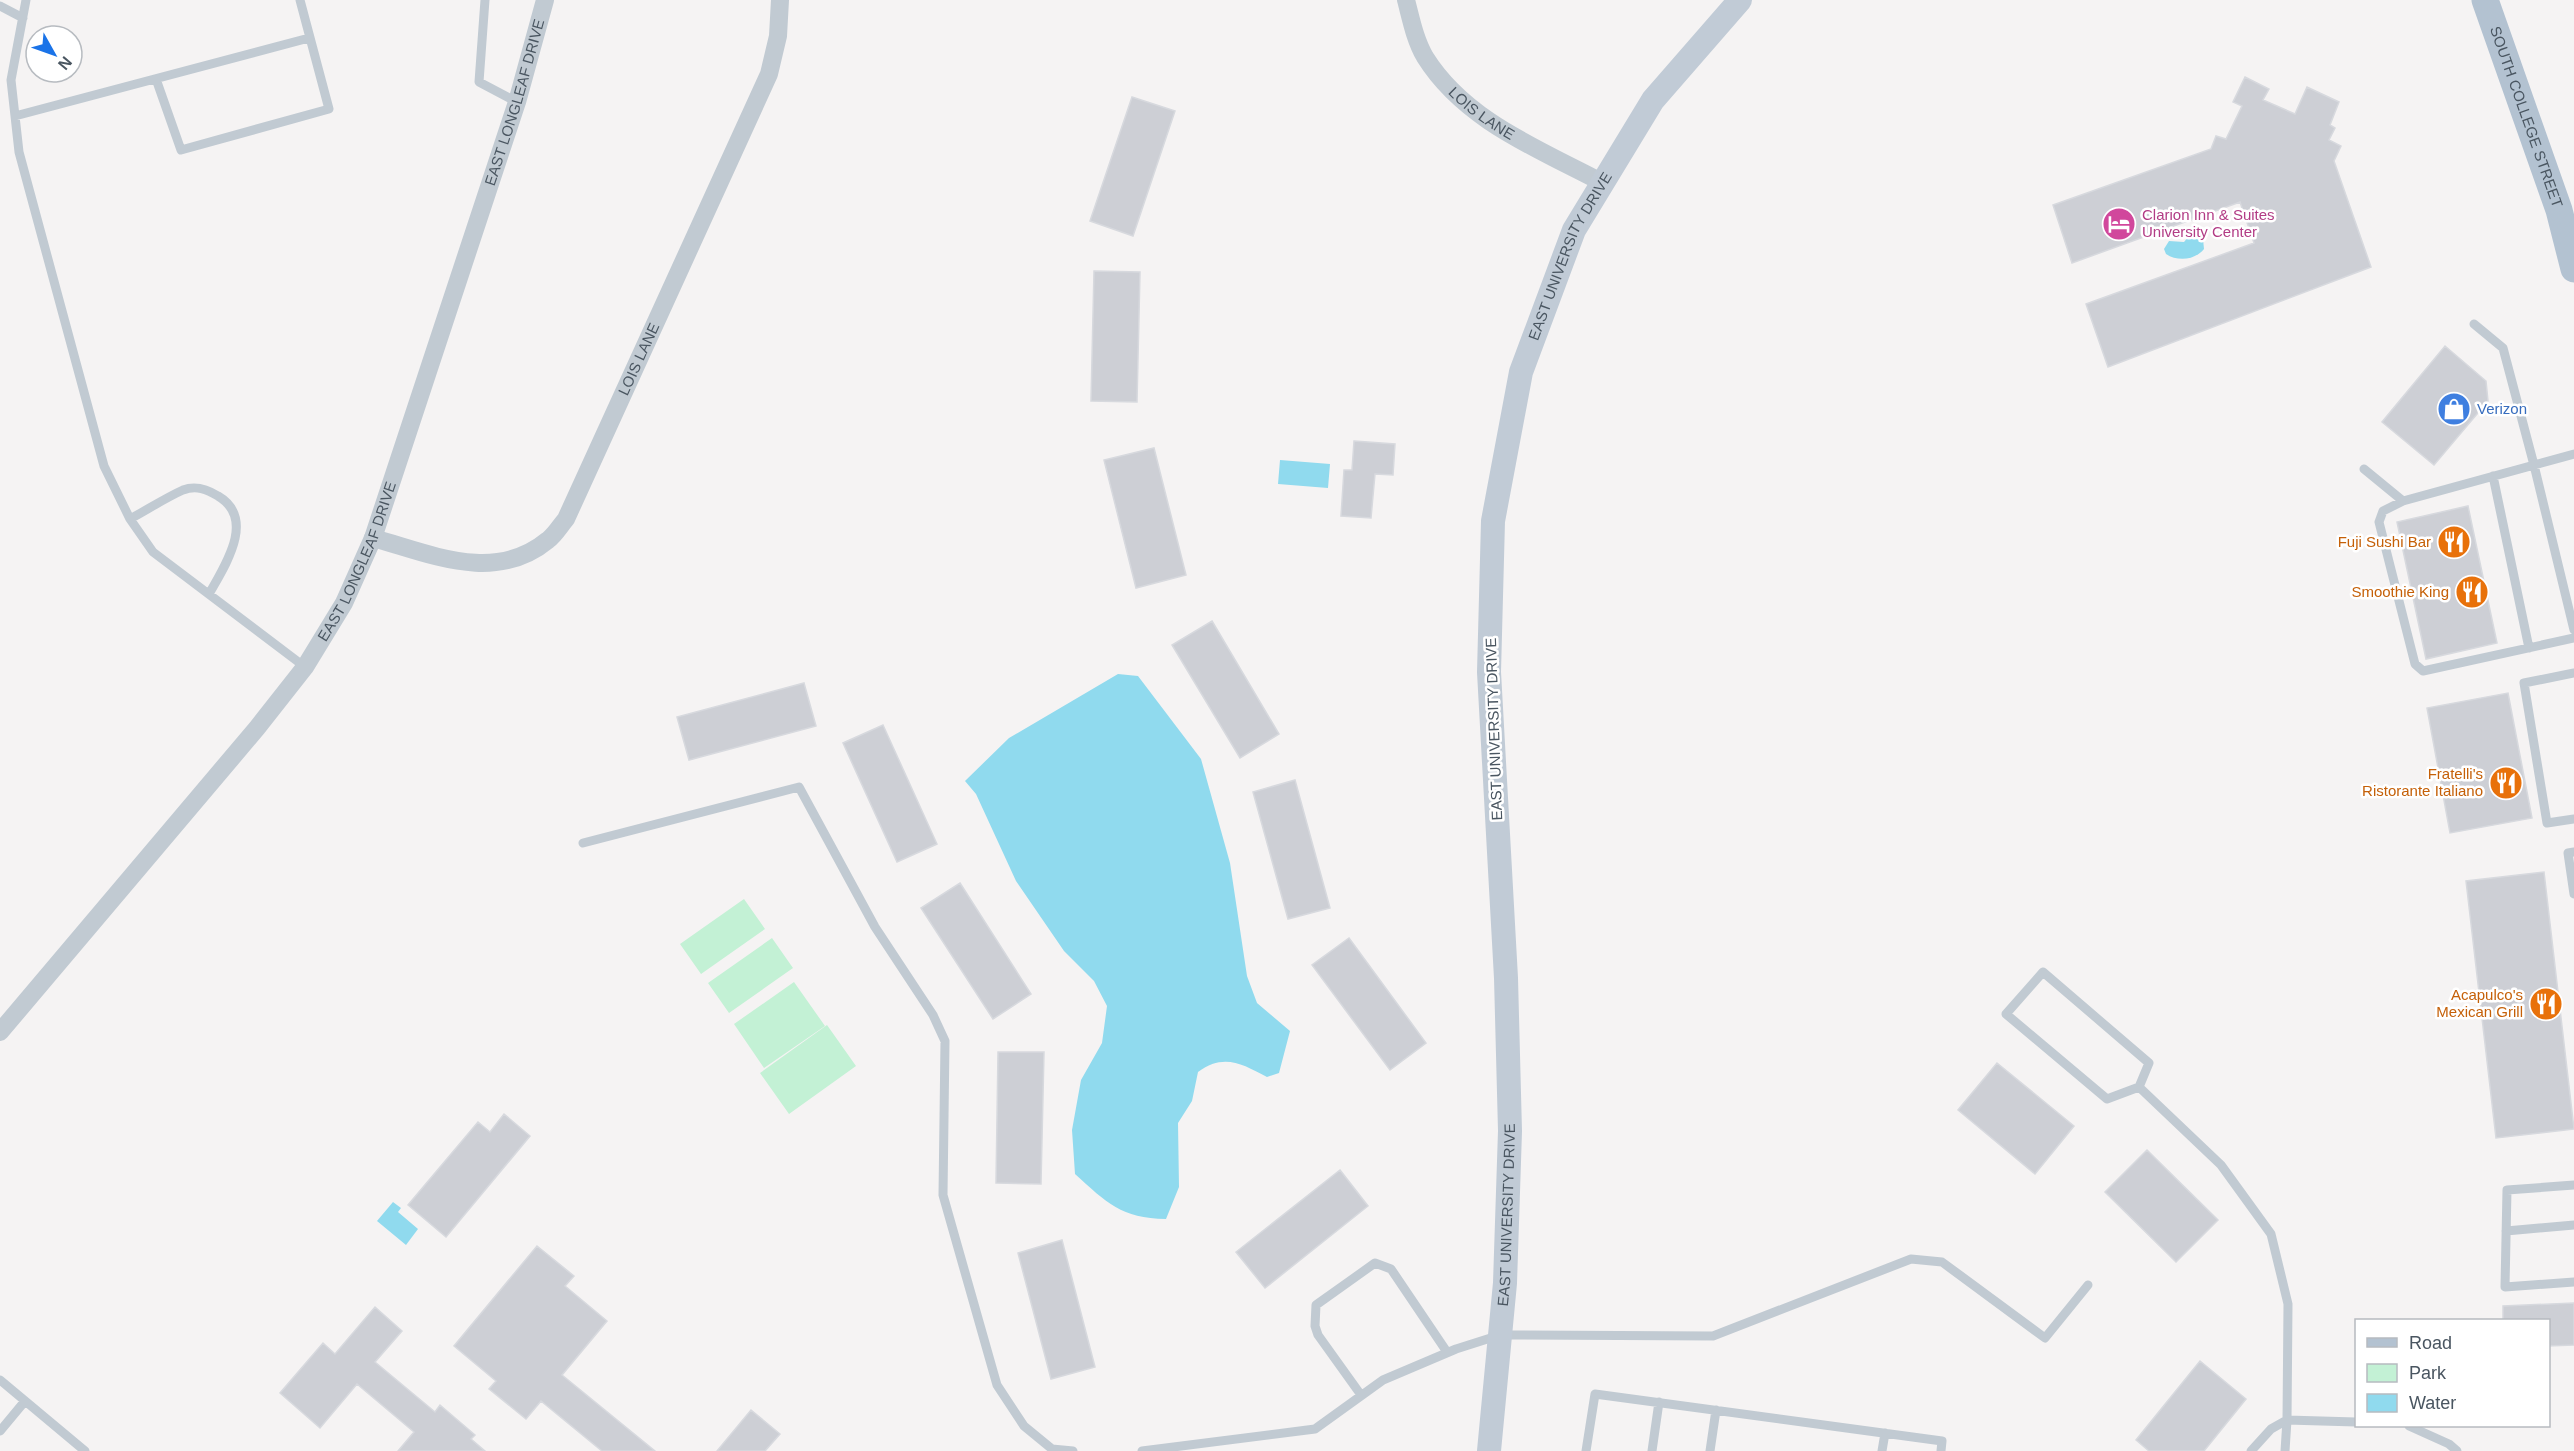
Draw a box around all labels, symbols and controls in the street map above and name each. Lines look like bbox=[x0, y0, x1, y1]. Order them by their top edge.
street label: EAST LONGLEAF DRIVE bbox=[481, 17, 547, 188]
north arrow bbox=[24, 24, 84, 84]
street label: SOUTH COLLEGE STREET bbox=[2487, 24, 2566, 210]
text: N bbox=[55, 53, 75, 73]
street label: LOIS LANE bbox=[1445, 83, 1518, 143]
street label: EAST UNIVERSITY DRIVE bbox=[1525, 169, 1615, 343]
hotel icon: Clarion Inn & Suites University Center bbox=[2101, 206, 2137, 242]
place label: Clarion Inn & Suites University Center bbox=[2142, 206, 2275, 240]
street label: LOIS LANE bbox=[615, 320, 662, 398]
shop icon: Verizon bbox=[2436, 391, 2472, 427]
place label: Verizon bbox=[2477, 400, 2527, 417]
street label: EAST LONGLEAF DRIVE bbox=[314, 479, 399, 644]
restaurant icon: Fuji Sushi Bar bbox=[2436, 524, 2472, 560]
place label: Fuji Sushi Bar bbox=[2338, 533, 2431, 550]
restaurant icon: Smoothie King bbox=[2454, 574, 2490, 610]
place label: Smoothie King bbox=[2351, 583, 2449, 600]
street label: EAST UNIVERSITY DRIVE bbox=[1482, 637, 1505, 821]
place label: Fratelli's Ristorante Italiano bbox=[2362, 765, 2483, 799]
restaurant icon: Fratelli's Ristorante Italiano bbox=[2488, 765, 2524, 801]
place label: Acapulco's Mexican Grill bbox=[2436, 986, 2523, 1020]
restaurant icon: Acapulco's Mexican Grill bbox=[2528, 986, 2564, 1022]
street label: EAST UNIVERSITY DRIVE bbox=[1494, 1123, 1518, 1307]
legend bbox=[2355, 1319, 2550, 1427]
text: Road bbox=[2409, 1333, 2452, 1353]
text: Park bbox=[2409, 1363, 2447, 1383]
text: Water bbox=[2409, 1393, 2456, 1413]

